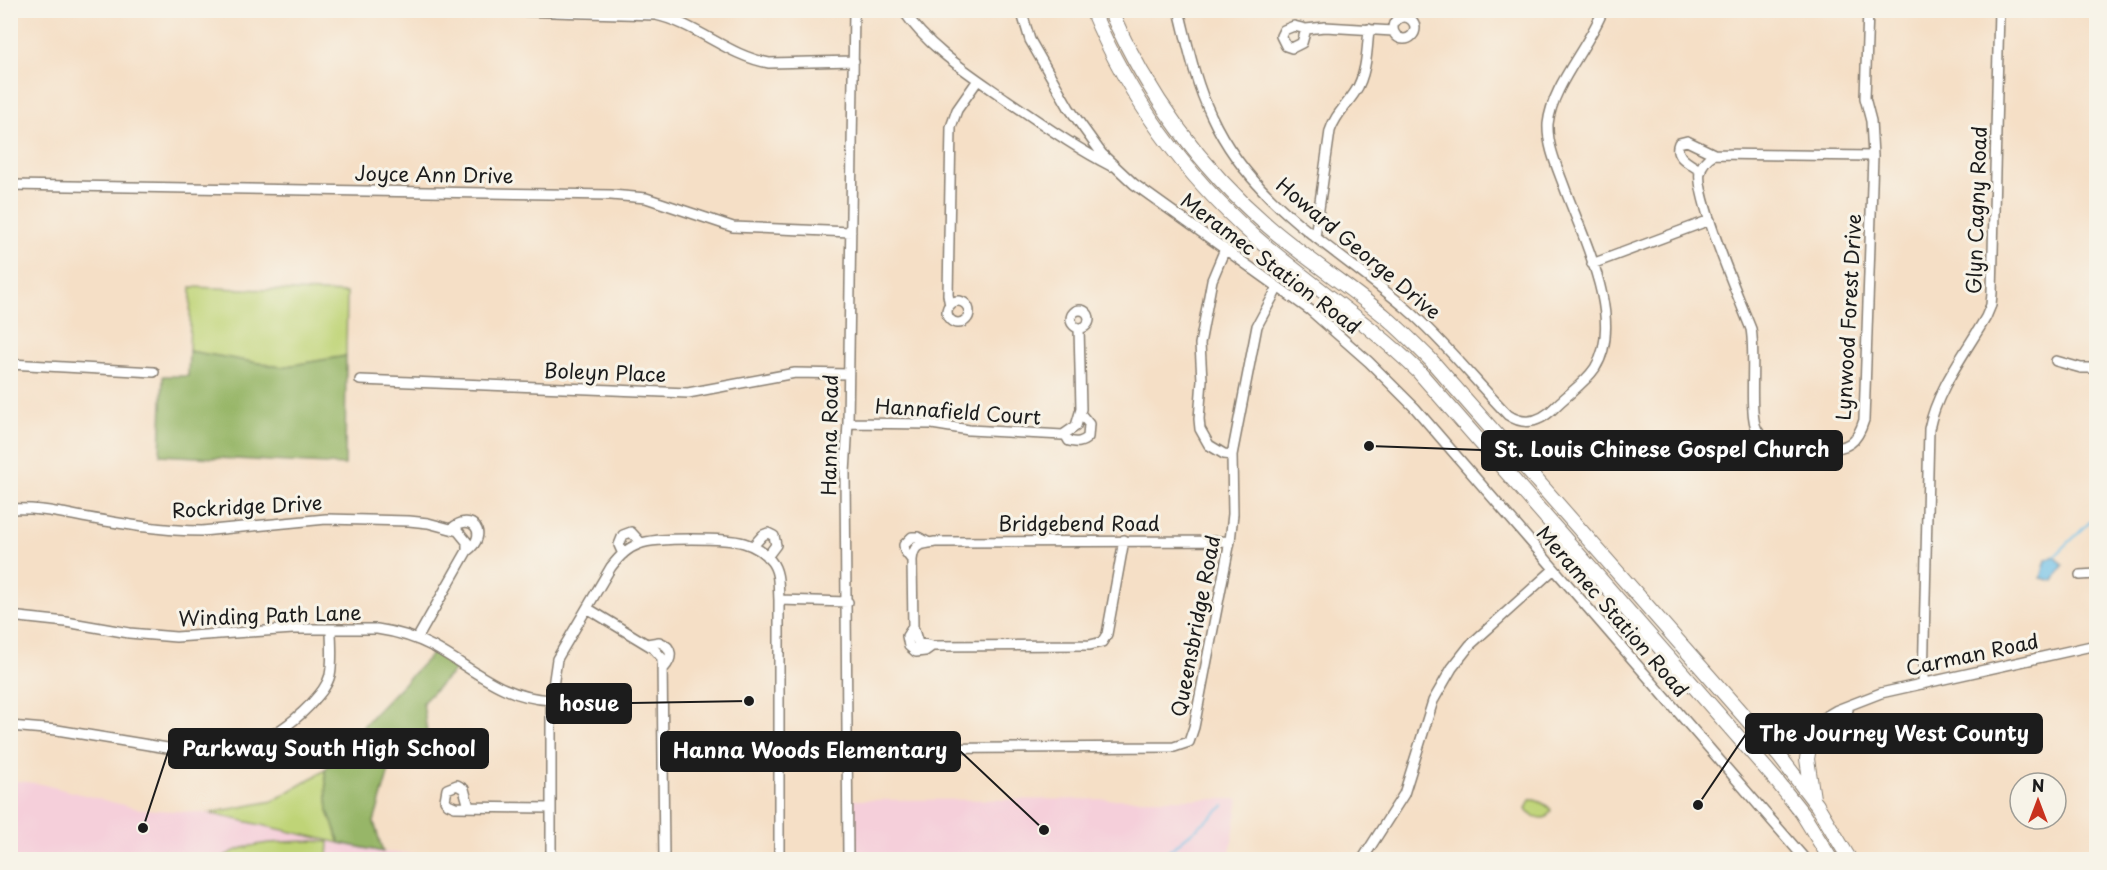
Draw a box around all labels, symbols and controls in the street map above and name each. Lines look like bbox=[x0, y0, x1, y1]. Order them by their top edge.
street label: Glyn Cagny Road bbox=[1958, 126, 1994, 294]
street label: Joyce Ann Drive bbox=[354, 158, 514, 190]
street label: Howard George Drive bbox=[1270, 170, 1448, 326]
street label: Meramec Station Road bbox=[1175, 185, 1367, 341]
street label: Lynwood Forest Drive bbox=[1828, 213, 1868, 421]
street label: Boleyn Place bbox=[543, 355, 667, 389]
street label: Hanna Road bbox=[813, 374, 845, 496]
street label: Hannafield Court bbox=[874, 390, 1042, 432]
callout: St. Louis Chinese Gospel Church bbox=[1482, 431, 1842, 470]
text: St. Louis Chinese Gospel Church bbox=[1494, 432, 1830, 464]
street label: Rockridge Drive bbox=[171, 487, 323, 525]
street label: Bridgebend Road bbox=[998, 508, 1160, 538]
street label: Meramec Station Road bbox=[1530, 519, 1696, 703]
street label: Queensbridge Road bbox=[1163, 533, 1227, 719]
street label: Winding Path Lane bbox=[178, 597, 362, 633]
street label: Carman Road bbox=[1903, 625, 2041, 683]
callout: hosue bbox=[547, 684, 631, 723]
text: hosue bbox=[559, 686, 619, 718]
callout: The Journey West County bbox=[1746, 714, 2042, 753]
text: The Journey West County bbox=[1759, 716, 2029, 748]
callout: Parkway South High School bbox=[169, 729, 488, 768]
text: Parkway South High School bbox=[182, 731, 476, 763]
callout: Hanna Woods Elementary bbox=[661, 732, 960, 771]
text: Hanna Woods Elementary bbox=[673, 733, 947, 765]
north arrow bbox=[2008, 771, 2068, 831]
text: N bbox=[2032, 773, 2044, 797]

